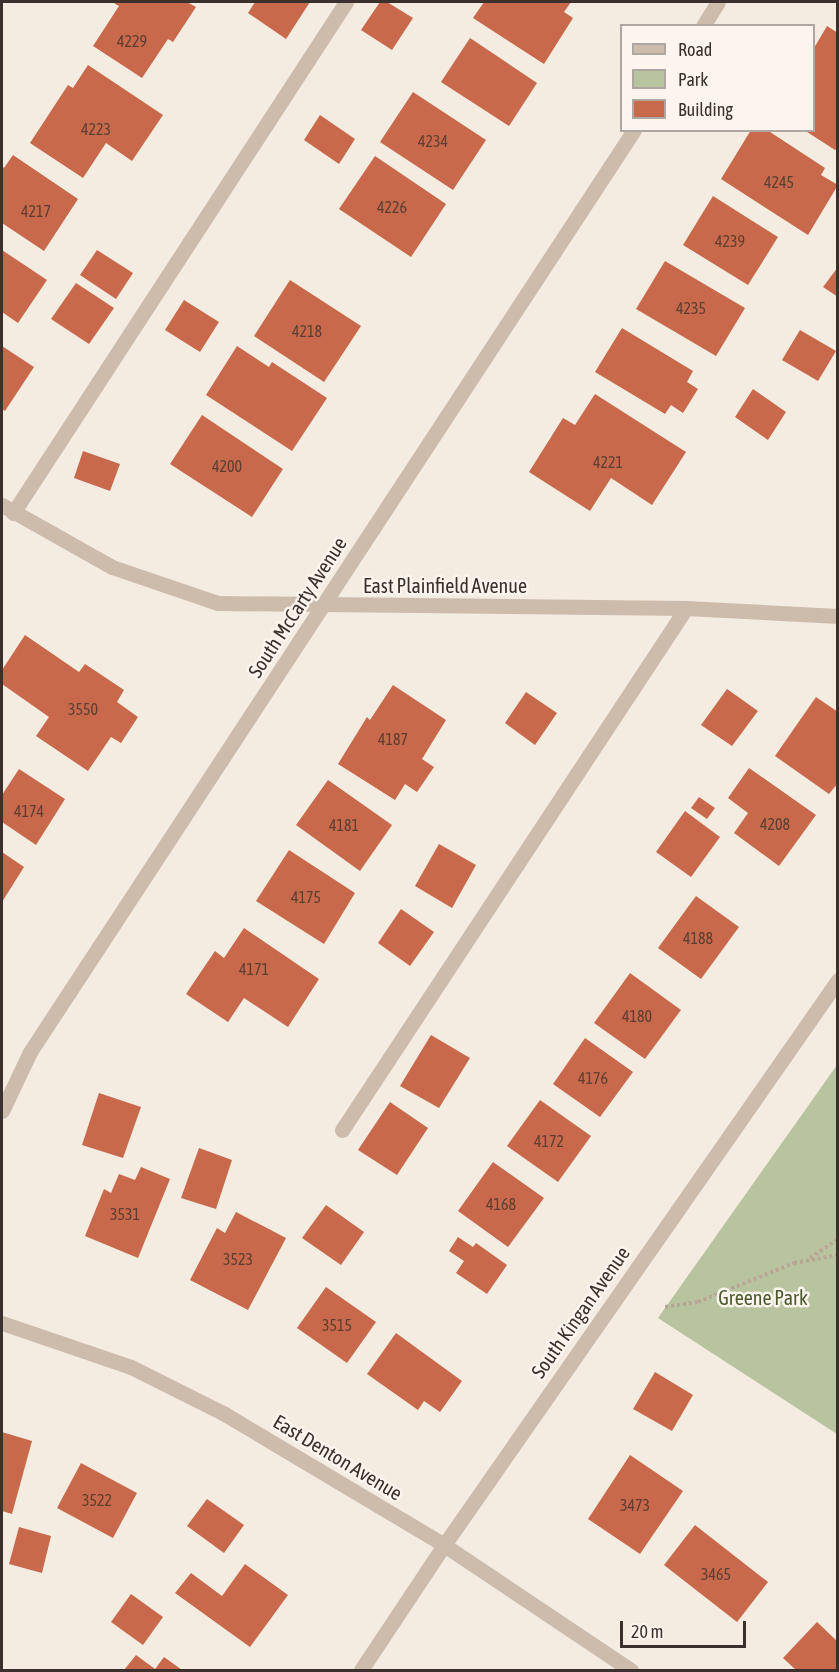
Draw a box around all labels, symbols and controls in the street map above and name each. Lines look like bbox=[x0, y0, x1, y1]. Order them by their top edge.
legend bbox=[620, 24, 815, 132]
house number: 4229 bbox=[117, 31, 147, 51]
text: Road bbox=[678, 39, 712, 60]
text: Park bbox=[678, 69, 708, 90]
text: Building bbox=[678, 99, 733, 120]
house number: 4223 bbox=[81, 119, 111, 139]
house number: 4234 bbox=[418, 131, 448, 151]
house number: 4245 bbox=[764, 172, 794, 192]
house number: 4226 bbox=[377, 197, 407, 217]
house number: 4217 bbox=[21, 201, 51, 221]
house number: 4239 bbox=[715, 231, 745, 251]
house number: 4235 bbox=[676, 298, 706, 318]
house number: 4218 bbox=[292, 321, 322, 341]
house number: 4221 bbox=[593, 452, 623, 472]
house number: 4200 bbox=[212, 456, 242, 476]
street label: South McCarty Avenue bbox=[243, 532, 351, 682]
street label: East Plainfield Avenue bbox=[363, 573, 527, 597]
house number: 3550 bbox=[68, 699, 98, 719]
house number: 4187 bbox=[378, 729, 408, 749]
house number: 4174 bbox=[14, 801, 44, 821]
house number: 4208 bbox=[760, 814, 790, 834]
house number: 4181 bbox=[329, 815, 359, 835]
house number: 4175 bbox=[291, 887, 321, 907]
house number: 4188 bbox=[683, 928, 713, 948]
house number: 4171 bbox=[239, 959, 269, 979]
house number: 4180 bbox=[622, 1006, 652, 1026]
house number: 4176 bbox=[578, 1068, 608, 1088]
house number: 4172 bbox=[534, 1131, 564, 1151]
house number: 4168 bbox=[486, 1194, 516, 1214]
house number: 3531 bbox=[110, 1204, 140, 1224]
street label: South Kingan Avenue bbox=[526, 1242, 634, 1382]
house number: 3523 bbox=[223, 1249, 253, 1269]
park label: Greene Park bbox=[718, 1285, 808, 1309]
house number: 3515 bbox=[322, 1315, 352, 1335]
street label: East Denton Avenue bbox=[269, 1409, 407, 1505]
house number: 3522 bbox=[82, 1490, 112, 1510]
house number: 3473 bbox=[620, 1495, 650, 1515]
house number: 3465 bbox=[701, 1564, 731, 1584]
scale bar bbox=[623, 1609, 749, 1647]
text: 20 m bbox=[631, 1621, 663, 1642]

